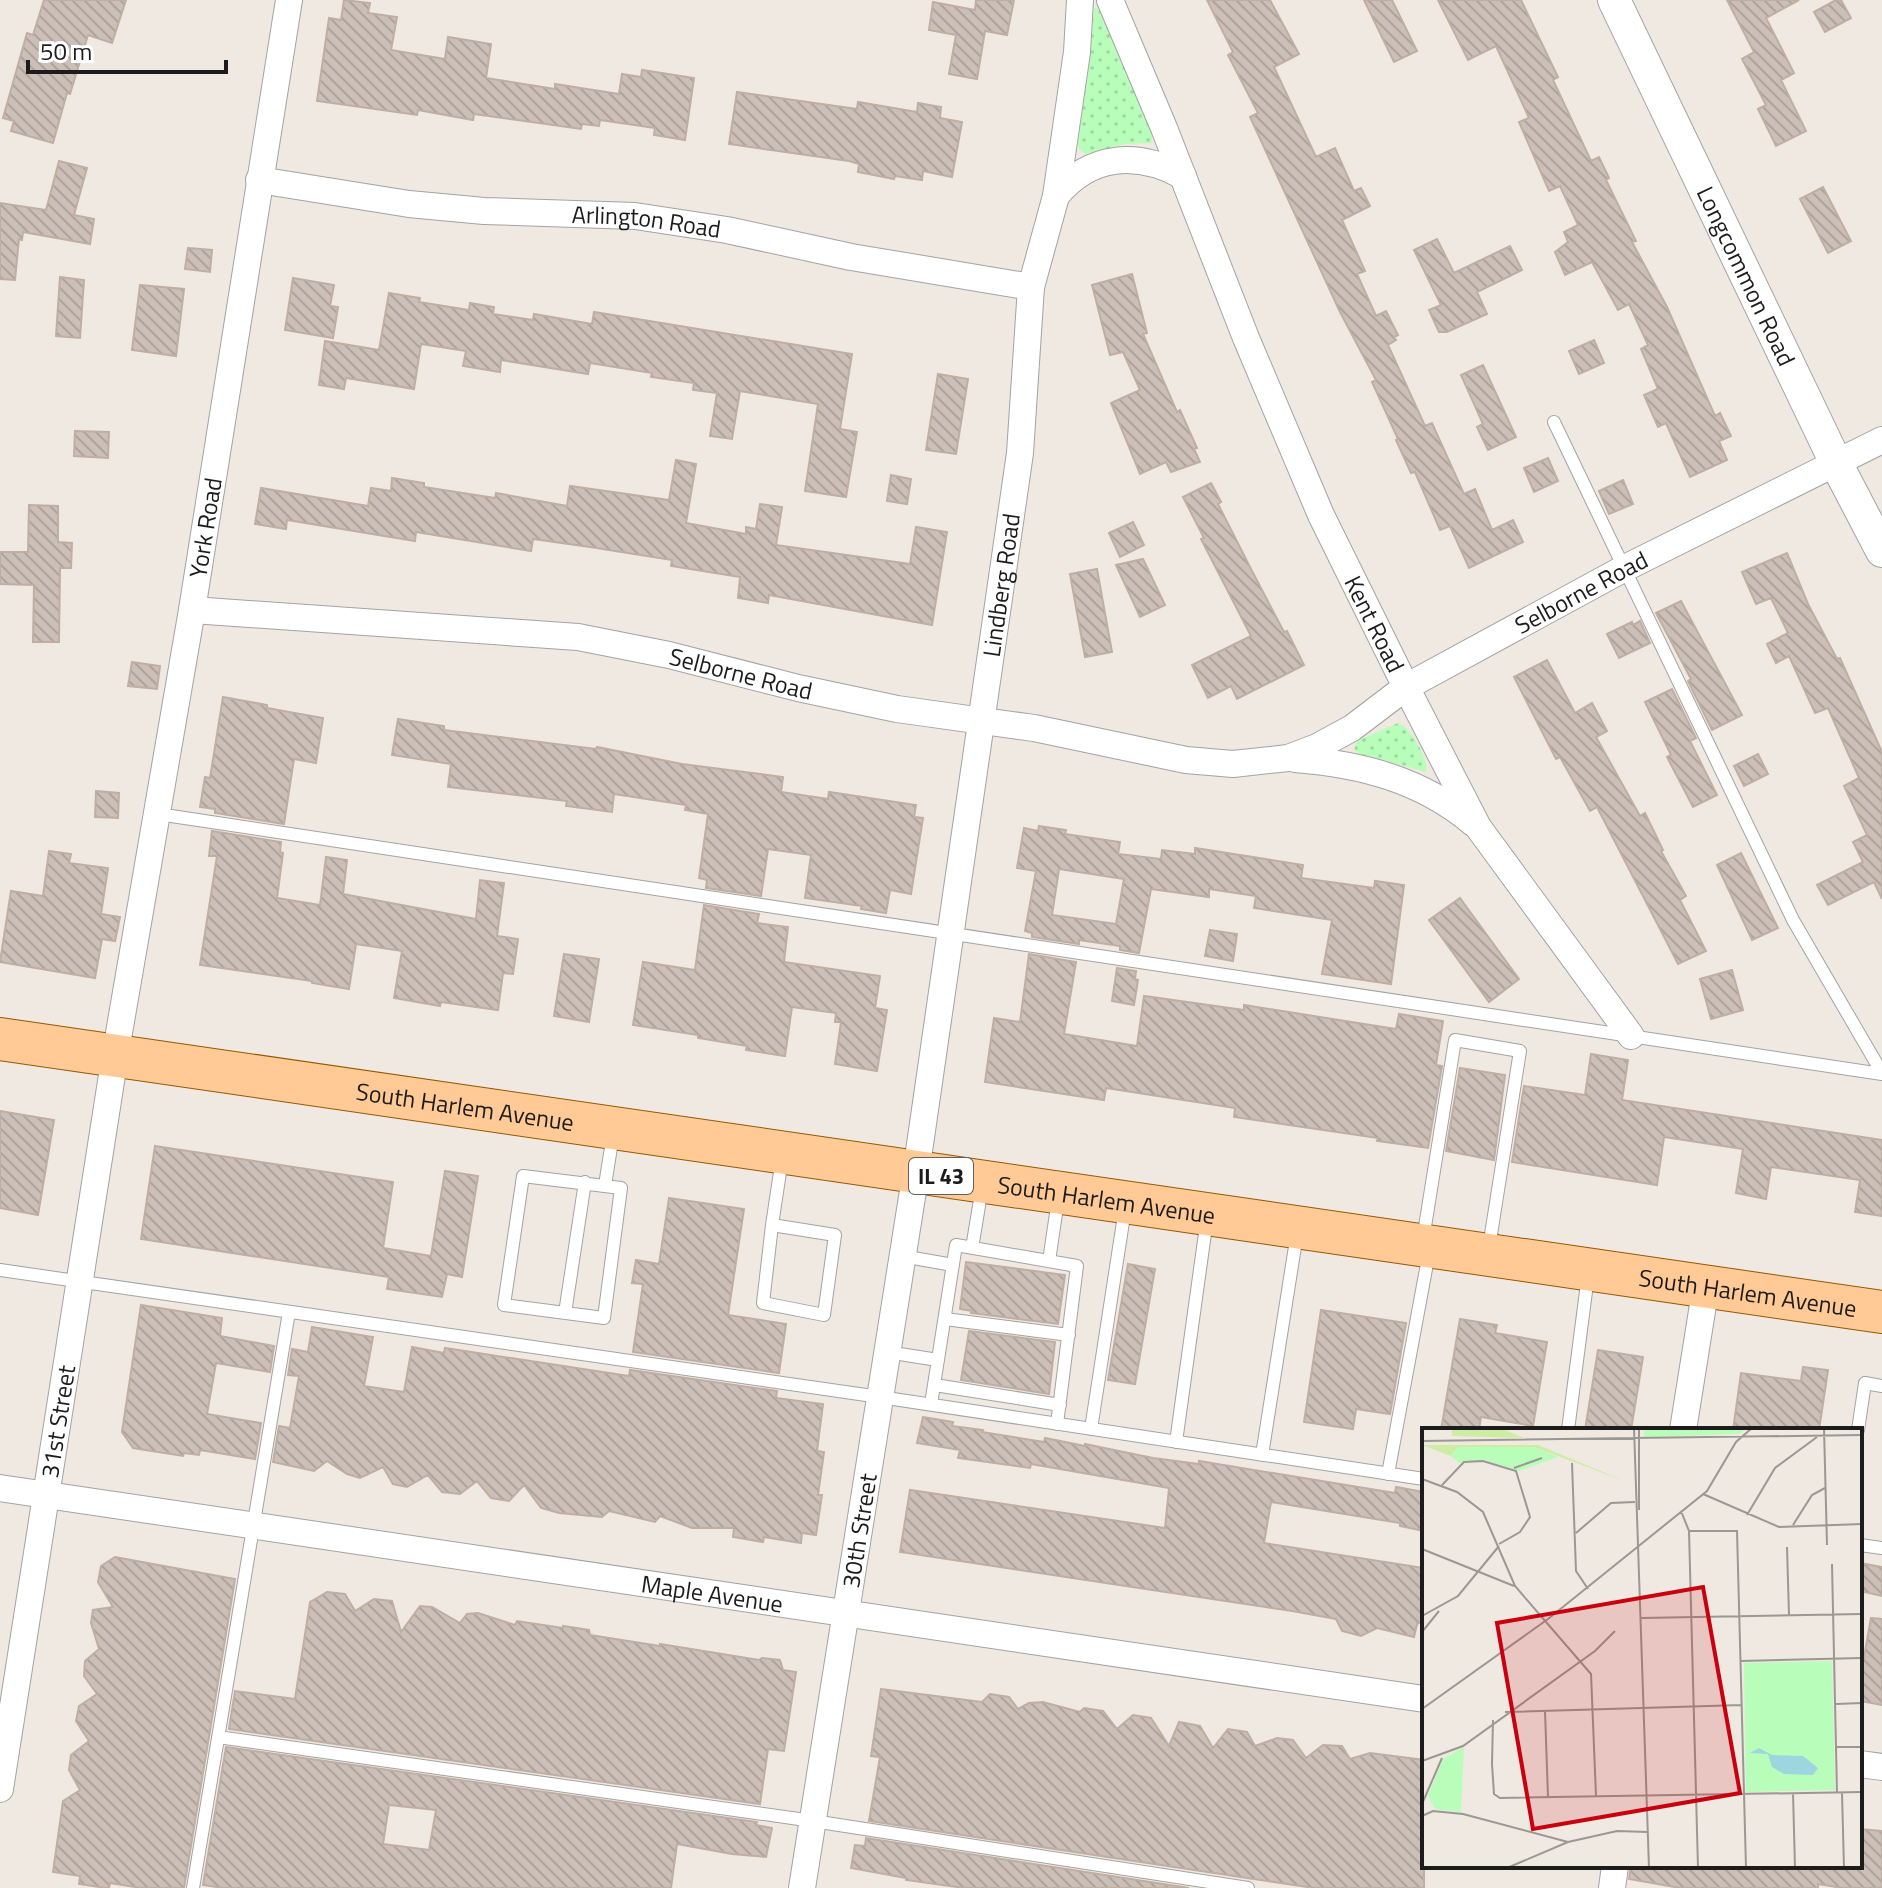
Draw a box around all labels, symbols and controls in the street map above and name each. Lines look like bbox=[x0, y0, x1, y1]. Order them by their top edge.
scale bar bbox=[28, 24, 226, 74]
text: 50 m bbox=[40, 33, 92, 69]
street label: Longcommon Road bbox=[1688, 180, 1805, 372]
street label: Arlington Road bbox=[571, 196, 723, 247]
street label: York Road bbox=[179, 475, 231, 580]
street label: Lindberg Road bbox=[973, 511, 1029, 659]
street label: Selborne Road bbox=[1508, 542, 1654, 643]
street label: Kent Road bbox=[1336, 569, 1414, 678]
street label: Selborne Road bbox=[665, 638, 816, 709]
street label: South Harlem Avenue bbox=[354, 1073, 576, 1140]
road number: IL 43 bbox=[909, 1158, 973, 1194]
street label: South Harlem Avenue bbox=[995, 1166, 1218, 1233]
street label: South Harlem Avenue bbox=[1636, 1259, 1859, 1326]
street label: 31st Street bbox=[31, 1362, 84, 1480]
inset map bbox=[1422, 1428, 1862, 1868]
street label: 30th Street bbox=[832, 1470, 886, 1590]
street label: Maple Avenue bbox=[639, 1565, 786, 1622]

